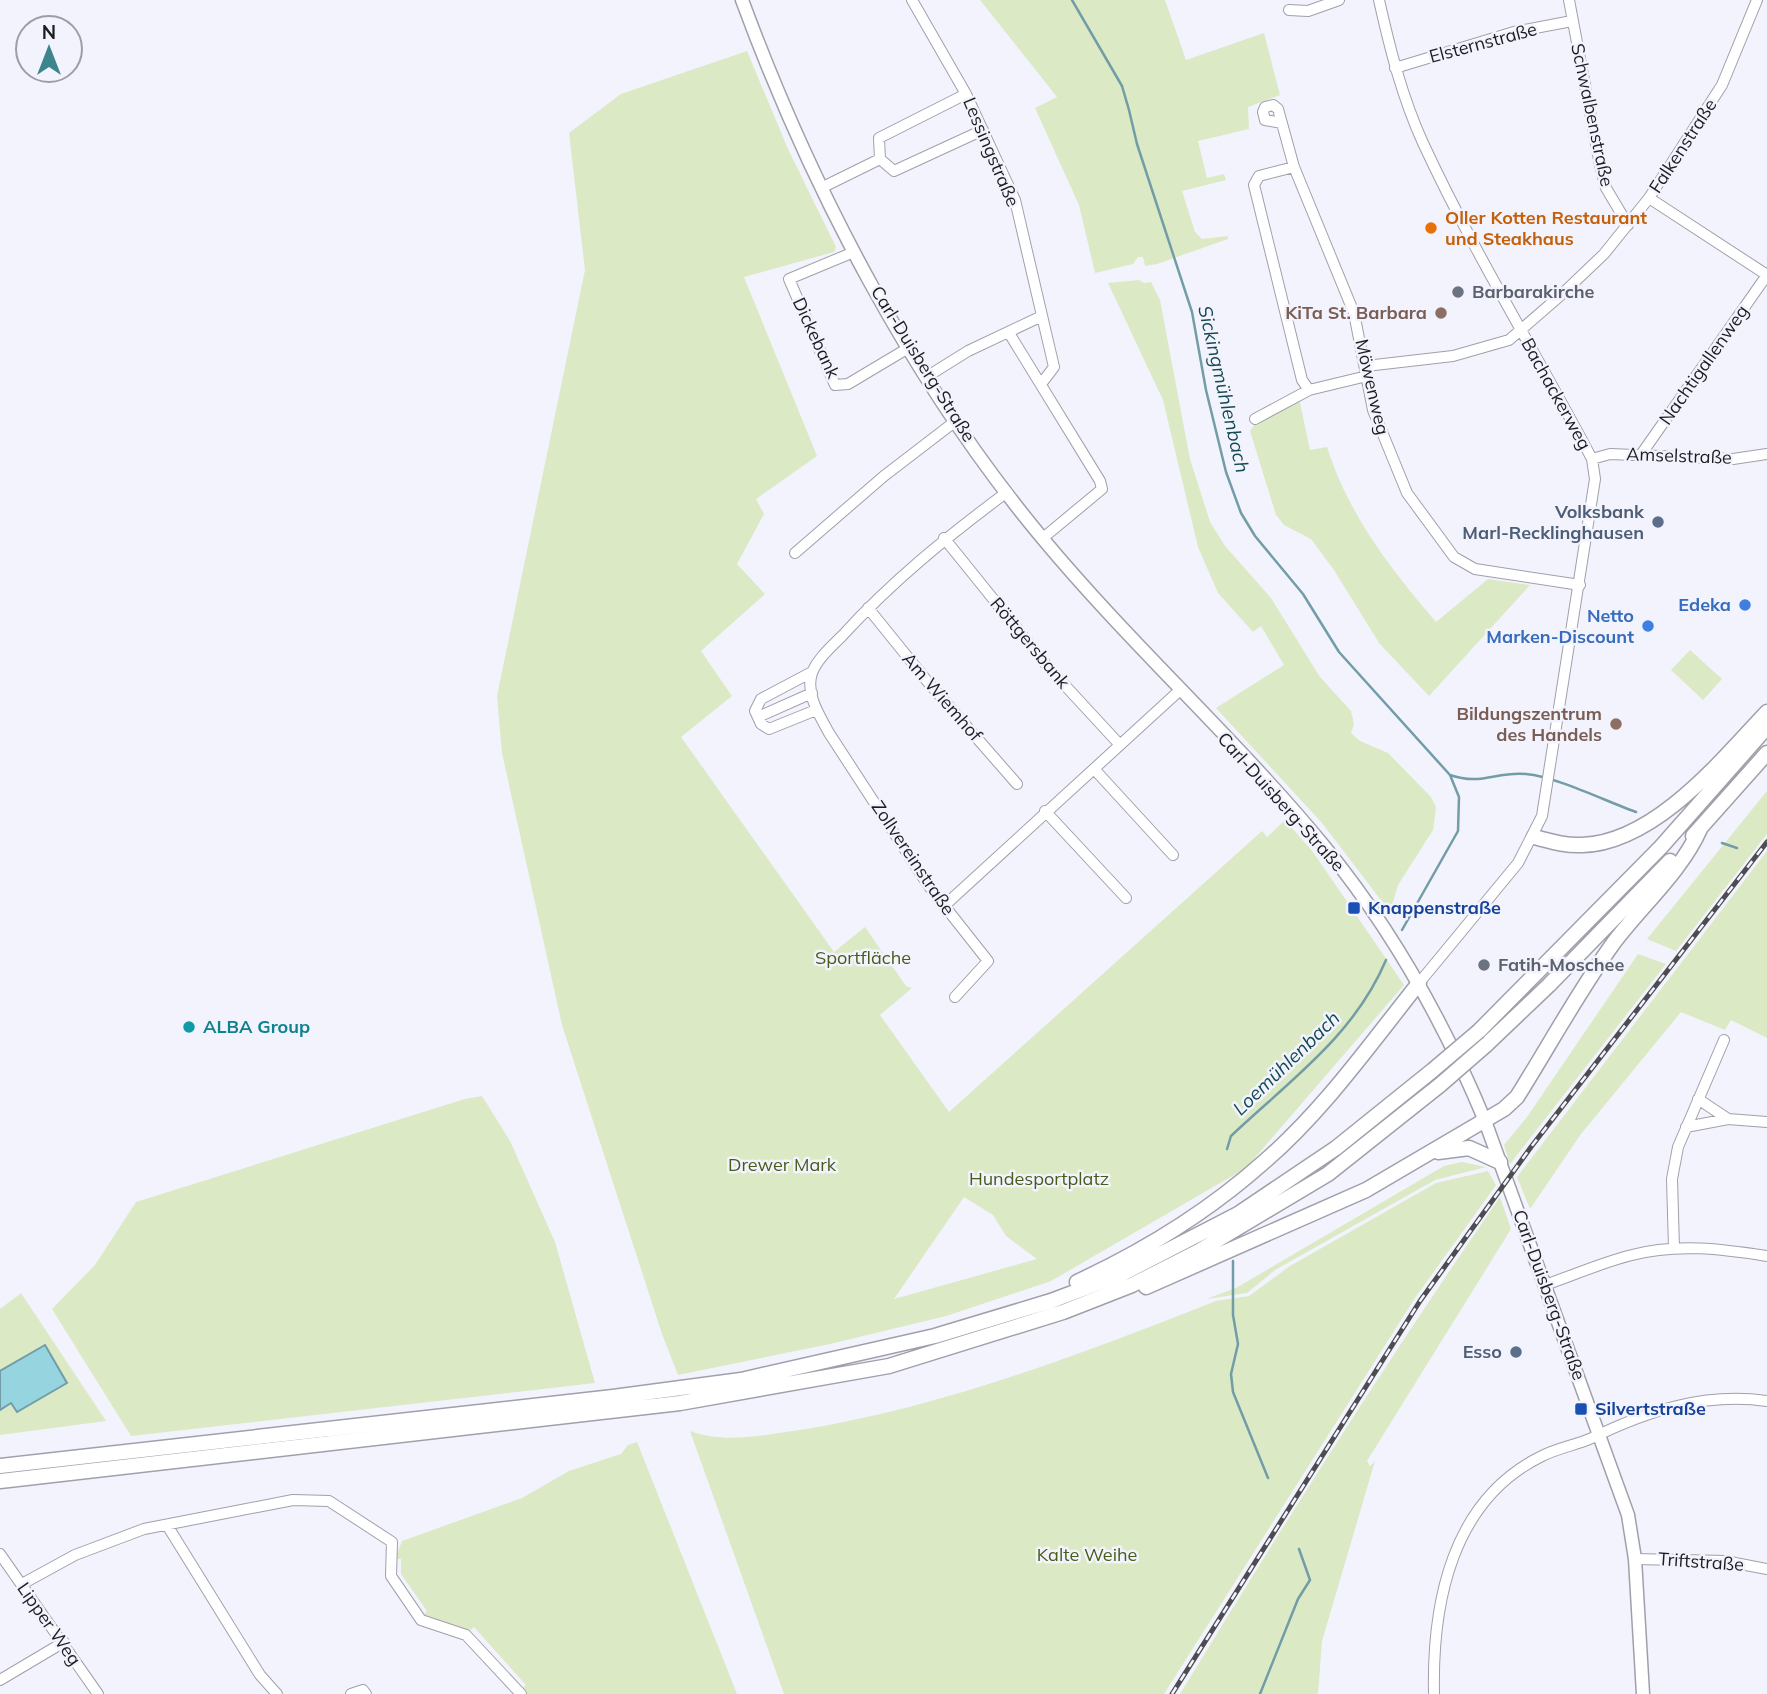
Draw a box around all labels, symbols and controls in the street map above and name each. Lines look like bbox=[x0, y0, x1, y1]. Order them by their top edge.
north arrow bbox=[14, 14, 84, 84]
street label: Elsternstraße bbox=[1427, 17, 1539, 68]
text: N bbox=[42, 20, 56, 44]
street label: Schwalbenstraße bbox=[1566, 41, 1619, 189]
street label: Lessingstraße bbox=[958, 94, 1025, 210]
street label: Falkenstraße bbox=[1644, 94, 1722, 197]
place label: Oller Kotten Restaurant und Steakhaus bbox=[1445, 206, 1647, 250]
marker: Oller Kotten Restaurant und Steakhaus bbox=[1423, 220, 1439, 236]
place label: Barbarakirche bbox=[1472, 280, 1595, 303]
street label: Carl-Duisberg-Straße bbox=[866, 282, 981, 446]
marker: Barbarakirche bbox=[1450, 284, 1466, 300]
street label: Dickebank bbox=[788, 294, 846, 383]
street label: Nachtigallenweg bbox=[1654, 300, 1753, 429]
place label: KiTa St. Barbara bbox=[1285, 301, 1427, 324]
water label: Sickingmühlenbach bbox=[1193, 303, 1255, 475]
marker: KiTa St. Barbara bbox=[1433, 305, 1449, 321]
street label: Bachackerweg bbox=[1516, 334, 1597, 454]
street label: Möwenweg bbox=[1350, 337, 1395, 437]
street label: Amselstraße bbox=[1626, 442, 1732, 469]
place label: Volksbank Marl-Recklinghausen bbox=[1462, 500, 1645, 544]
marker: Volksbank Marl-Recklinghausen bbox=[1650, 514, 1666, 530]
street label: Röttgersbank bbox=[986, 592, 1076, 694]
place label: Edeka bbox=[1678, 593, 1731, 616]
marker: Edeka bbox=[1737, 597, 1753, 613]
place label: Netto Marken-Discount bbox=[1486, 604, 1634, 648]
marker: Netto Marken-Discount bbox=[1640, 618, 1656, 634]
street label: Am Wiemhof bbox=[897, 647, 988, 747]
place label: Bildungszentrum des Handels bbox=[1457, 702, 1602, 746]
marker: Bildungszentrum des Handels bbox=[1608, 716, 1624, 732]
street label: Carl-Duisberg-Straße bbox=[1213, 727, 1350, 876]
street label: Zollvereinstraße bbox=[867, 796, 960, 919]
place label: Knappenstraße bbox=[1368, 896, 1501, 919]
marker: Knappenstraße bbox=[1346, 900, 1362, 916]
park label: Sportfläche bbox=[815, 946, 911, 969]
place label: Fatih-Moschee bbox=[1498, 953, 1624, 976]
marker: Fatih-Moschee bbox=[1476, 957, 1492, 973]
water label: Loemühlenbach bbox=[1227, 1006, 1345, 1120]
place label: ALBA Group bbox=[203, 1015, 310, 1038]
marker: ALBA Group bbox=[181, 1019, 197, 1035]
park label: Drewer Mark bbox=[728, 1153, 837, 1176]
park label: Hundesportplatz bbox=[969, 1167, 1109, 1190]
street label: Carl-Duisberg-Straße bbox=[1508, 1207, 1591, 1383]
place label: Esso bbox=[1463, 1340, 1502, 1363]
marker: Esso bbox=[1508, 1344, 1524, 1360]
place label: Silvertstraße bbox=[1595, 1397, 1706, 1420]
marker: Silvertstraße bbox=[1573, 1401, 1589, 1417]
park label: Kalte Weihe bbox=[1037, 1543, 1137, 1566]
street label: Triftstraße bbox=[1657, 1547, 1745, 1576]
street label: Lipper Weg bbox=[12, 1578, 86, 1670]

